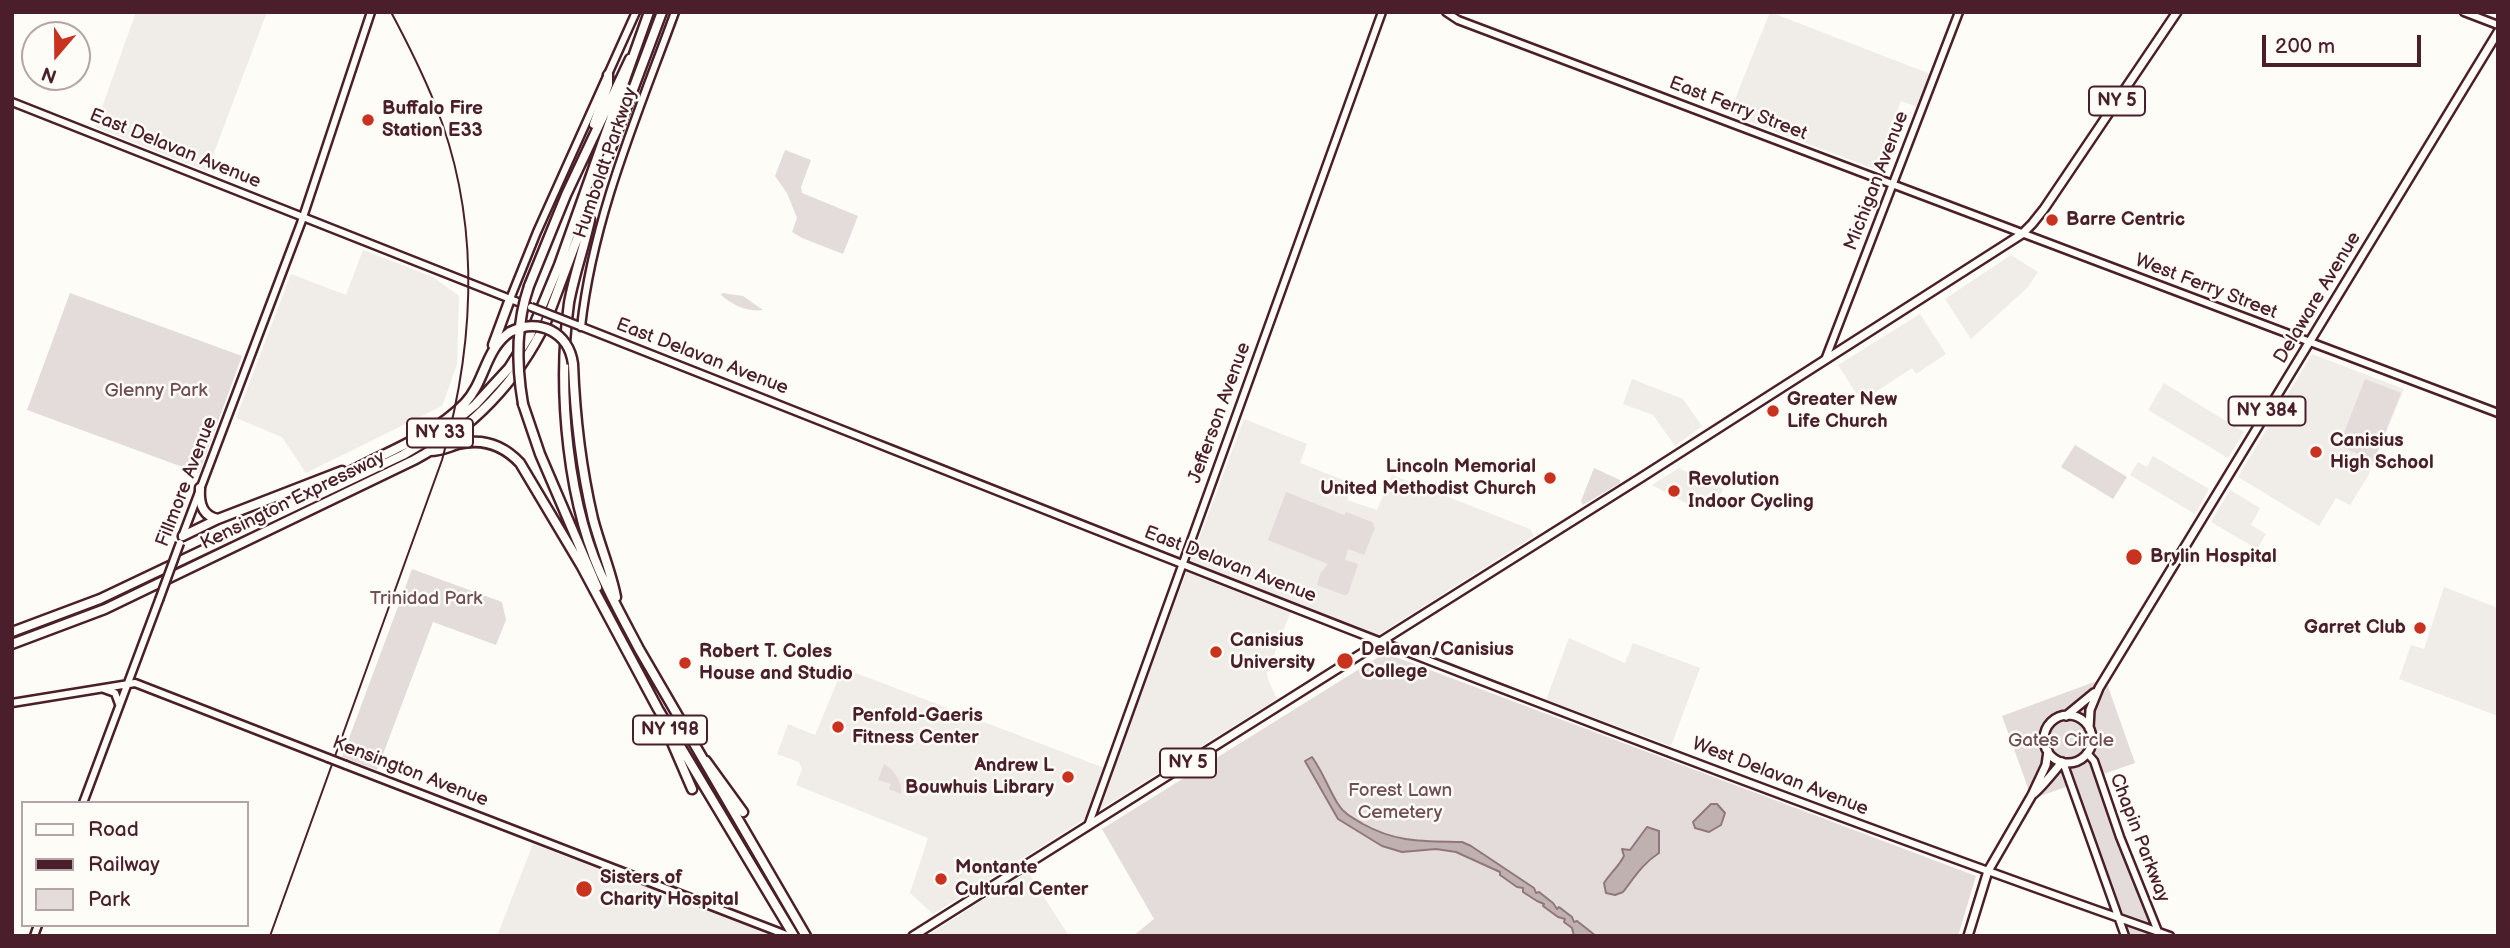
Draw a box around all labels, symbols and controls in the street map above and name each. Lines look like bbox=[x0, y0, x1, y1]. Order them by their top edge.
north arrow bbox=[21, 21, 91, 91]
scale bar bbox=[2265, 21, 2424, 65]
text: 200 m bbox=[2275, 34, 2335, 59]
text: N bbox=[39, 61, 60, 88]
street label: East Ferry Street bbox=[1666, 72, 1810, 146]
street label: Humboldt Parkway bbox=[570, 85, 642, 241]
road number: NY 5 bbox=[2089, 86, 2145, 116]
place label: Buffalo Fire Station E33 bbox=[382, 98, 483, 142]
street label: East Delavan Avenue bbox=[86, 104, 264, 194]
street label: Michigan Avenue bbox=[1840, 108, 1914, 254]
marker: Buffalo Fire Station E33 bbox=[360, 112, 376, 128]
place label: Barre Centric bbox=[2066, 209, 2185, 231]
marker: Barre Centric bbox=[2044, 212, 2060, 228]
street label: Delaware Avenue bbox=[2270, 228, 2366, 368]
street label: West Ferry Street bbox=[2132, 249, 2280, 325]
street label: East Delavan Avenue bbox=[613, 314, 791, 400]
street label: Jefferson Avenue bbox=[1184, 339, 1256, 487]
park label: Glenny Park bbox=[105, 380, 207, 402]
place label: Greater New Life Church bbox=[1787, 389, 1897, 433]
road number: NY 384 bbox=[2228, 396, 2306, 426]
marker: Greater New Life Church bbox=[1765, 403, 1781, 419]
street label: Fillmore Avenue bbox=[152, 414, 222, 550]
road number: NY 33 bbox=[407, 418, 473, 447]
place label: Canisius High School bbox=[2330, 430, 2434, 474]
marker: Canisius High School bbox=[2308, 444, 2324, 460]
street label: Kensington Expressway bbox=[197, 446, 389, 556]
place label: Lincoln Memorial United Methodist Church bbox=[1320, 456, 1536, 500]
place label: Revolution Indoor Cycling bbox=[1688, 469, 1814, 513]
marker: Lincoln Memorial United Methodist Church bbox=[1542, 470, 1558, 486]
marker: Revolution Indoor Cycling bbox=[1666, 483, 1682, 499]
street label: East Delavan Avenue bbox=[1141, 522, 1319, 608]
place label: Brylin Hospital bbox=[2150, 546, 2277, 568]
marker: Brylin Hospital bbox=[2124, 547, 2144, 567]
park label: Trinidad Park bbox=[370, 588, 482, 610]
place label: Garret Club bbox=[2304, 617, 2406, 639]
marker: Garret Club bbox=[2412, 620, 2428, 636]
place label: Canisius University bbox=[1230, 630, 1315, 674]
place label: Delavan/Canisius College bbox=[1361, 639, 1514, 683]
place label: Robert T. Coles House and Studio bbox=[699, 641, 853, 685]
marker: Canisius University bbox=[1208, 644, 1224, 660]
marker: Delavan/Canisius College bbox=[1335, 651, 1355, 671]
marker: Robert T. Coles House and Studio bbox=[677, 655, 693, 671]
place label: Penfold-Gaeris Fitness Center bbox=[852, 705, 983, 749]
road number: NY 198 bbox=[633, 716, 707, 744]
marker: Penfold-Gaeris Fitness Center bbox=[830, 719, 846, 735]
park label: Gates Circle bbox=[2008, 730, 2114, 752]
street label: Kensington Avenue bbox=[329, 732, 491, 812]
street label: West Delavan Avenue bbox=[1689, 733, 1871, 821]
road number: NY 5 bbox=[1160, 748, 1216, 778]
place label: Andrew L Bouwhuis Library bbox=[905, 755, 1054, 799]
marker: Andrew L Bouwhuis Library bbox=[1060, 769, 1076, 785]
street label: Chapin Parkway bbox=[2104, 770, 2174, 906]
park label: Forest Lawn Cemetery bbox=[1348, 780, 1452, 824]
legend bbox=[21, 801, 248, 927]
text: Road bbox=[88, 817, 139, 842]
text: Railway bbox=[88, 852, 160, 877]
place label: Montante Cultural Center bbox=[955, 857, 1088, 901]
place label: Sisters of Charity Hospital bbox=[600, 867, 739, 911]
marker: Montante Cultural Center bbox=[933, 871, 949, 887]
marker: Sisters of Charity Hospital bbox=[574, 879, 594, 899]
text: Park bbox=[88, 887, 130, 912]

